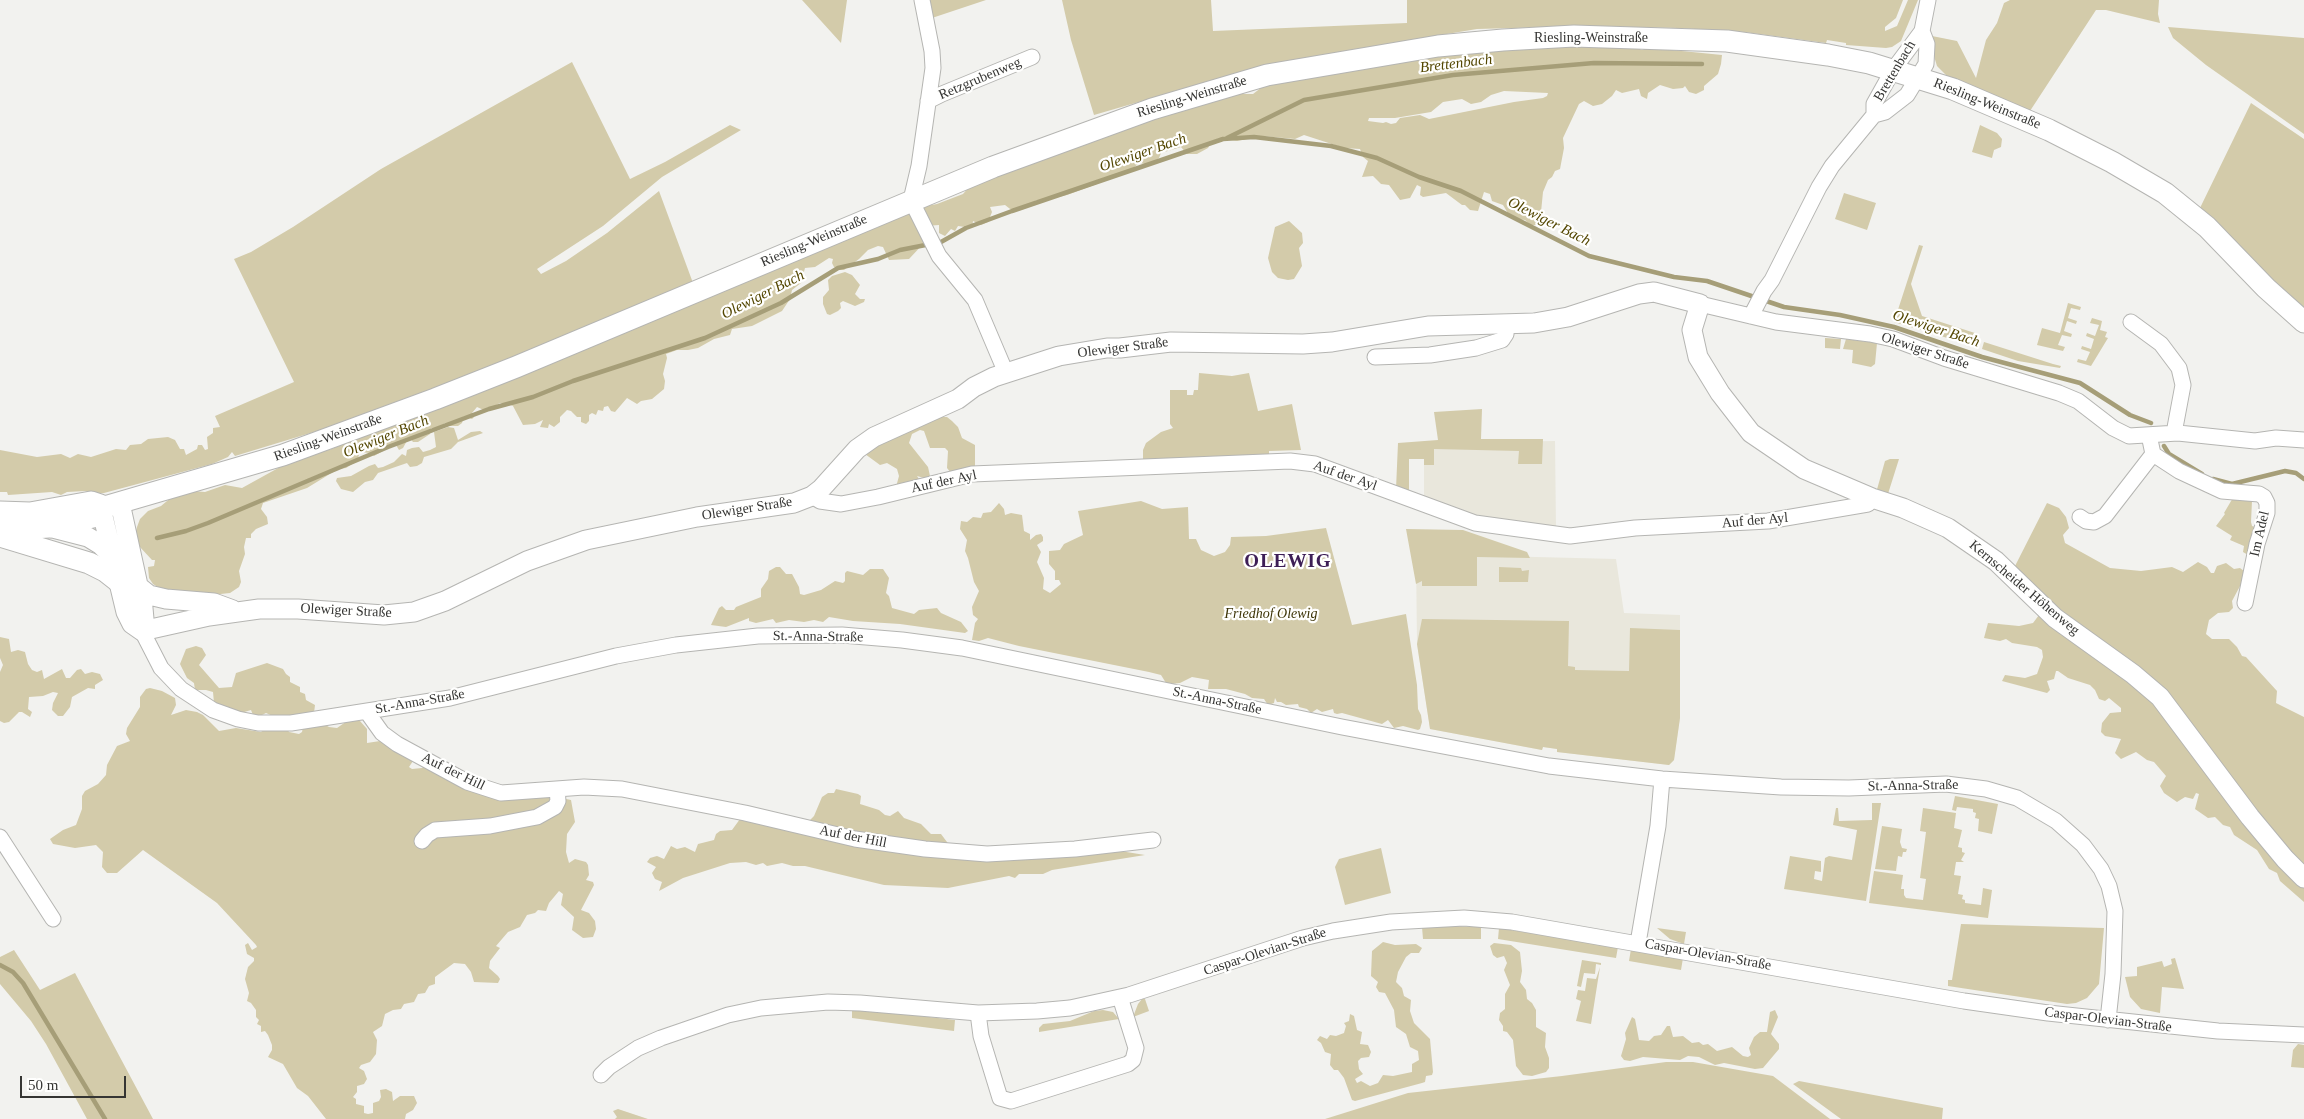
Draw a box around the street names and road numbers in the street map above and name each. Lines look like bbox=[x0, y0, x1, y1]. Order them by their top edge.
street label: Riesling-Weinstraße bbox=[1534, 30, 1648, 46]
street label: Brettenbach bbox=[1870, 38, 1920, 104]
street label: Retzgrubenweg bbox=[936, 54, 1024, 104]
street label: Riesling-Weinstraße bbox=[1135, 72, 1249, 122]
street label: Riesling-Weinstraße bbox=[1931, 75, 2043, 133]
street label: Riesling-Weinstraße bbox=[758, 211, 870, 271]
street label: Olewiger Straße bbox=[1879, 329, 1971, 373]
street label: Olewiger Straße bbox=[1077, 334, 1169, 362]
street label: Riesling-Weinstraße bbox=[272, 411, 384, 465]
street label: Auf der Ayl bbox=[1311, 457, 1379, 495]
street label: Auf der Ayl bbox=[910, 467, 978, 497]
street label: Olewiger Straße bbox=[701, 494, 793, 524]
street label: Auf der Ayl bbox=[1721, 510, 1789, 532]
street label: Im Adel bbox=[2247, 510, 2273, 558]
street label: Kernscheider Höhenweg bbox=[1965, 537, 2083, 639]
street label: Olewiger Straße bbox=[300, 600, 392, 622]
street label: St.-Anna-Straße bbox=[773, 628, 863, 646]
street label: St.-Anna-Straße bbox=[1171, 683, 1263, 719]
street label: St.-Anna-Straße bbox=[374, 686, 466, 718]
street label: Auf der Hill bbox=[419, 749, 487, 795]
street label: St.-Anna-Straße bbox=[1868, 777, 1958, 795]
street label: Auf der Hill bbox=[818, 822, 888, 852]
street label: Caspar-Olevian-Straße bbox=[1202, 924, 1328, 980]
street label: Caspar-Olevian-Straße bbox=[1644, 936, 1772, 974]
street label: Caspar-Olevian-Straße bbox=[2043, 1004, 2173, 1036]

